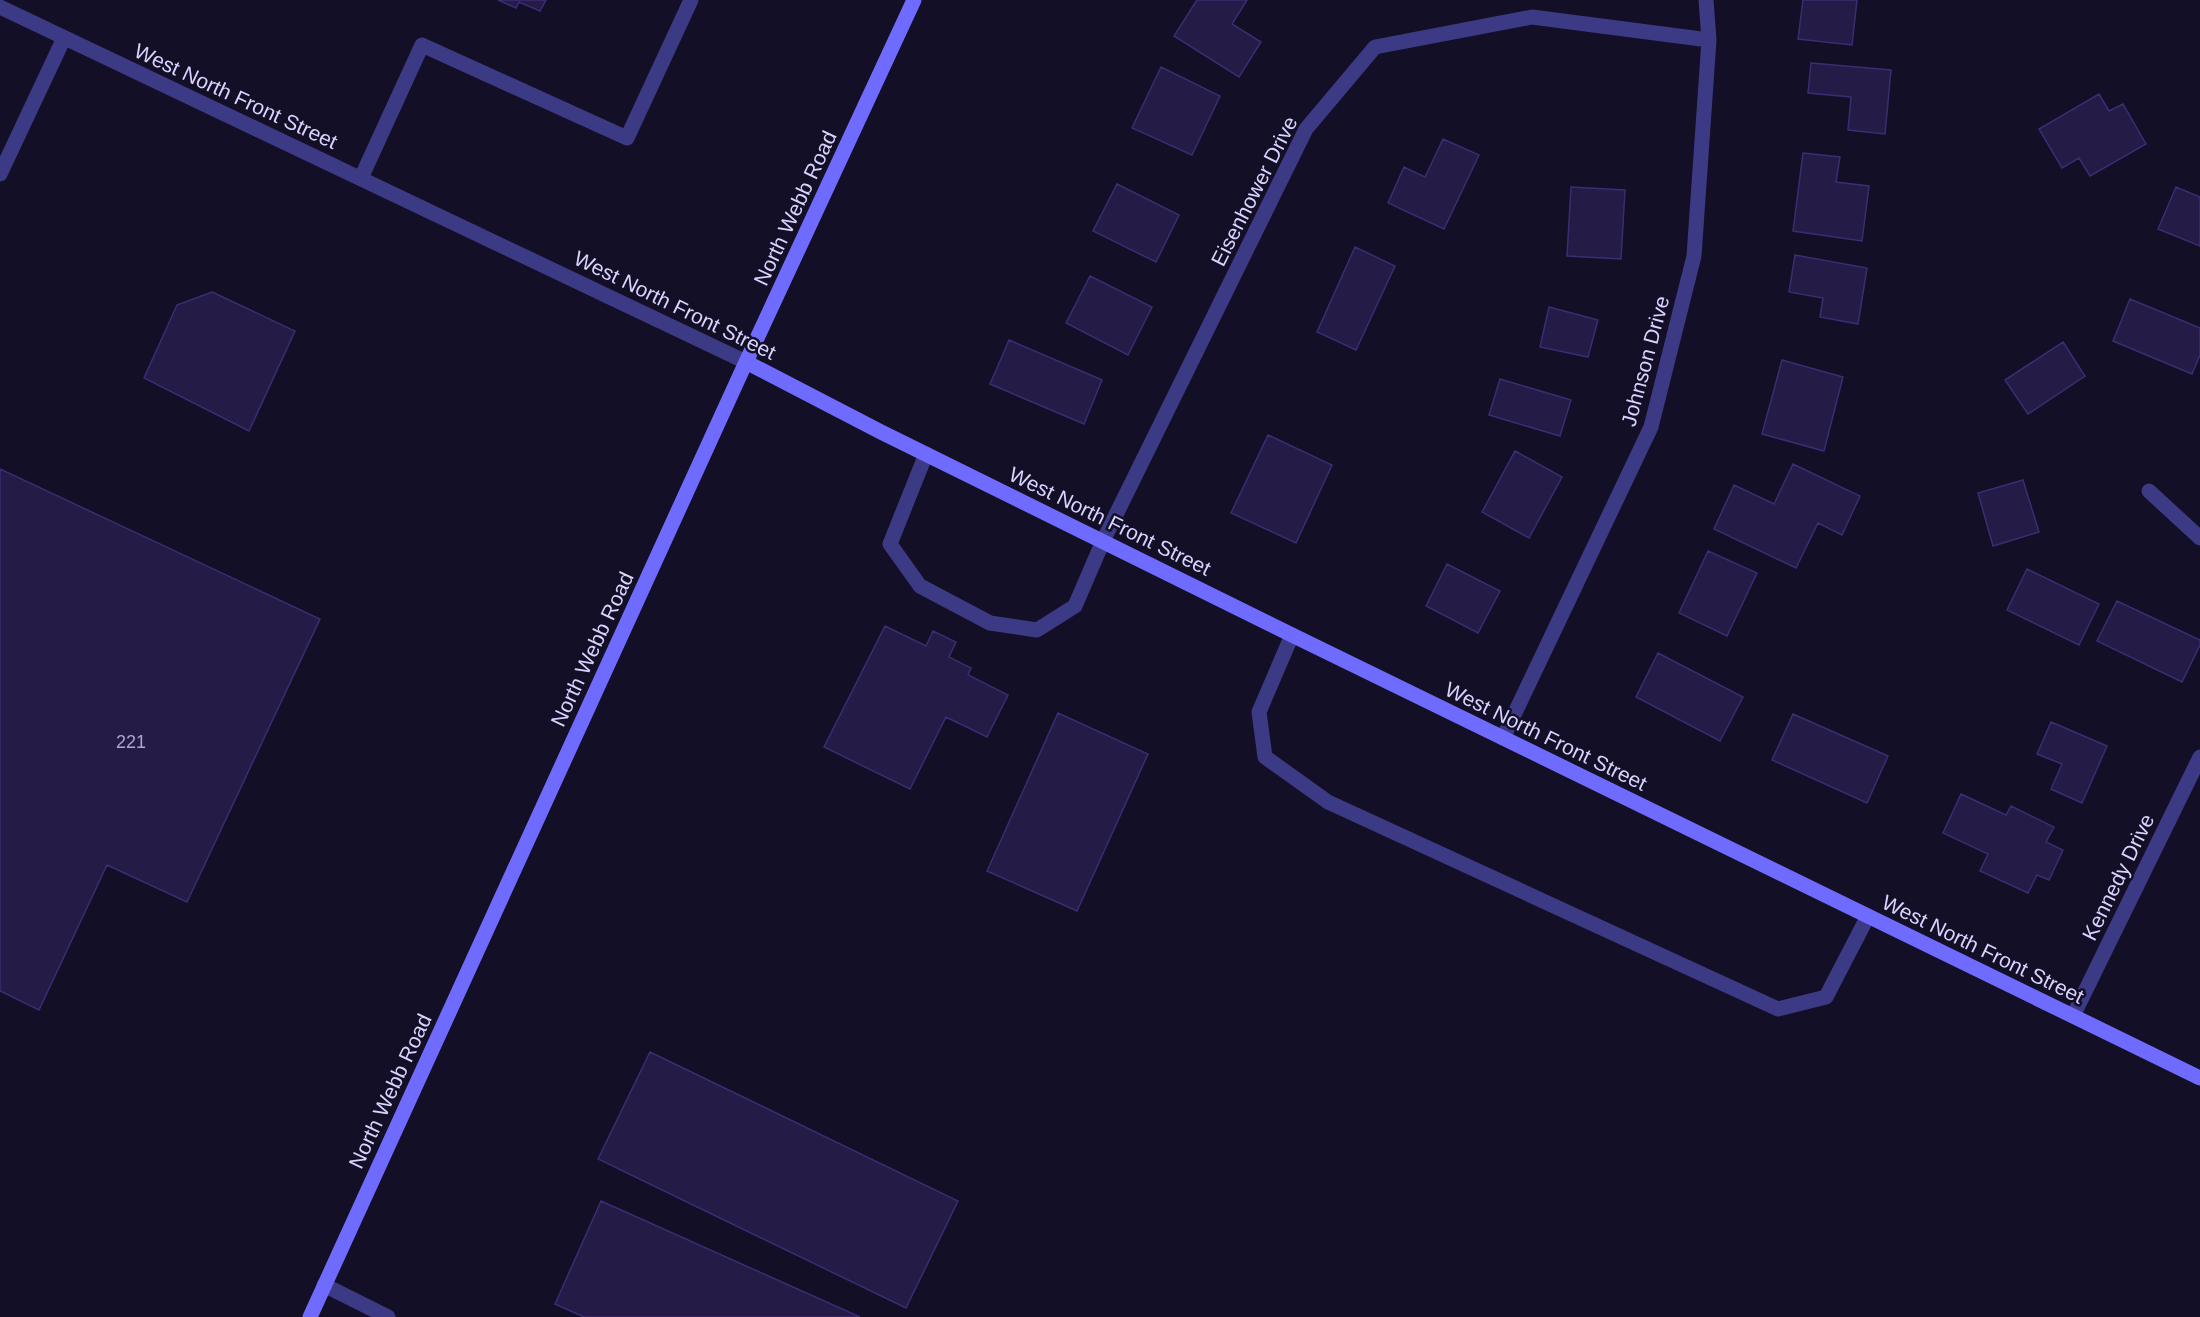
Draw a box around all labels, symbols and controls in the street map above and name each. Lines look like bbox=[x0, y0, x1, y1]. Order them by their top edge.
street label: West North Front Street bbox=[131, 39, 341, 153]
street label: Eisenhower Drive bbox=[1206, 112, 1302, 270]
street label: North Webb Road bbox=[749, 127, 841, 289]
street label: West North Front Street bbox=[570, 246, 780, 364]
street label: Johnson Drive bbox=[1617, 293, 1673, 429]
street label: West North Front Street bbox=[1005, 462, 1215, 580]
street label: North Webb Road bbox=[546, 568, 638, 730]
street label: West North Front Street bbox=[1441, 677, 1651, 795]
house number: 221 bbox=[116, 732, 146, 752]
street label: Kennedy Drive bbox=[2077, 810, 2159, 944]
street label: West North Front Street bbox=[1878, 890, 2088, 1008]
street label: North Webb Road bbox=[344, 1010, 436, 1172]

